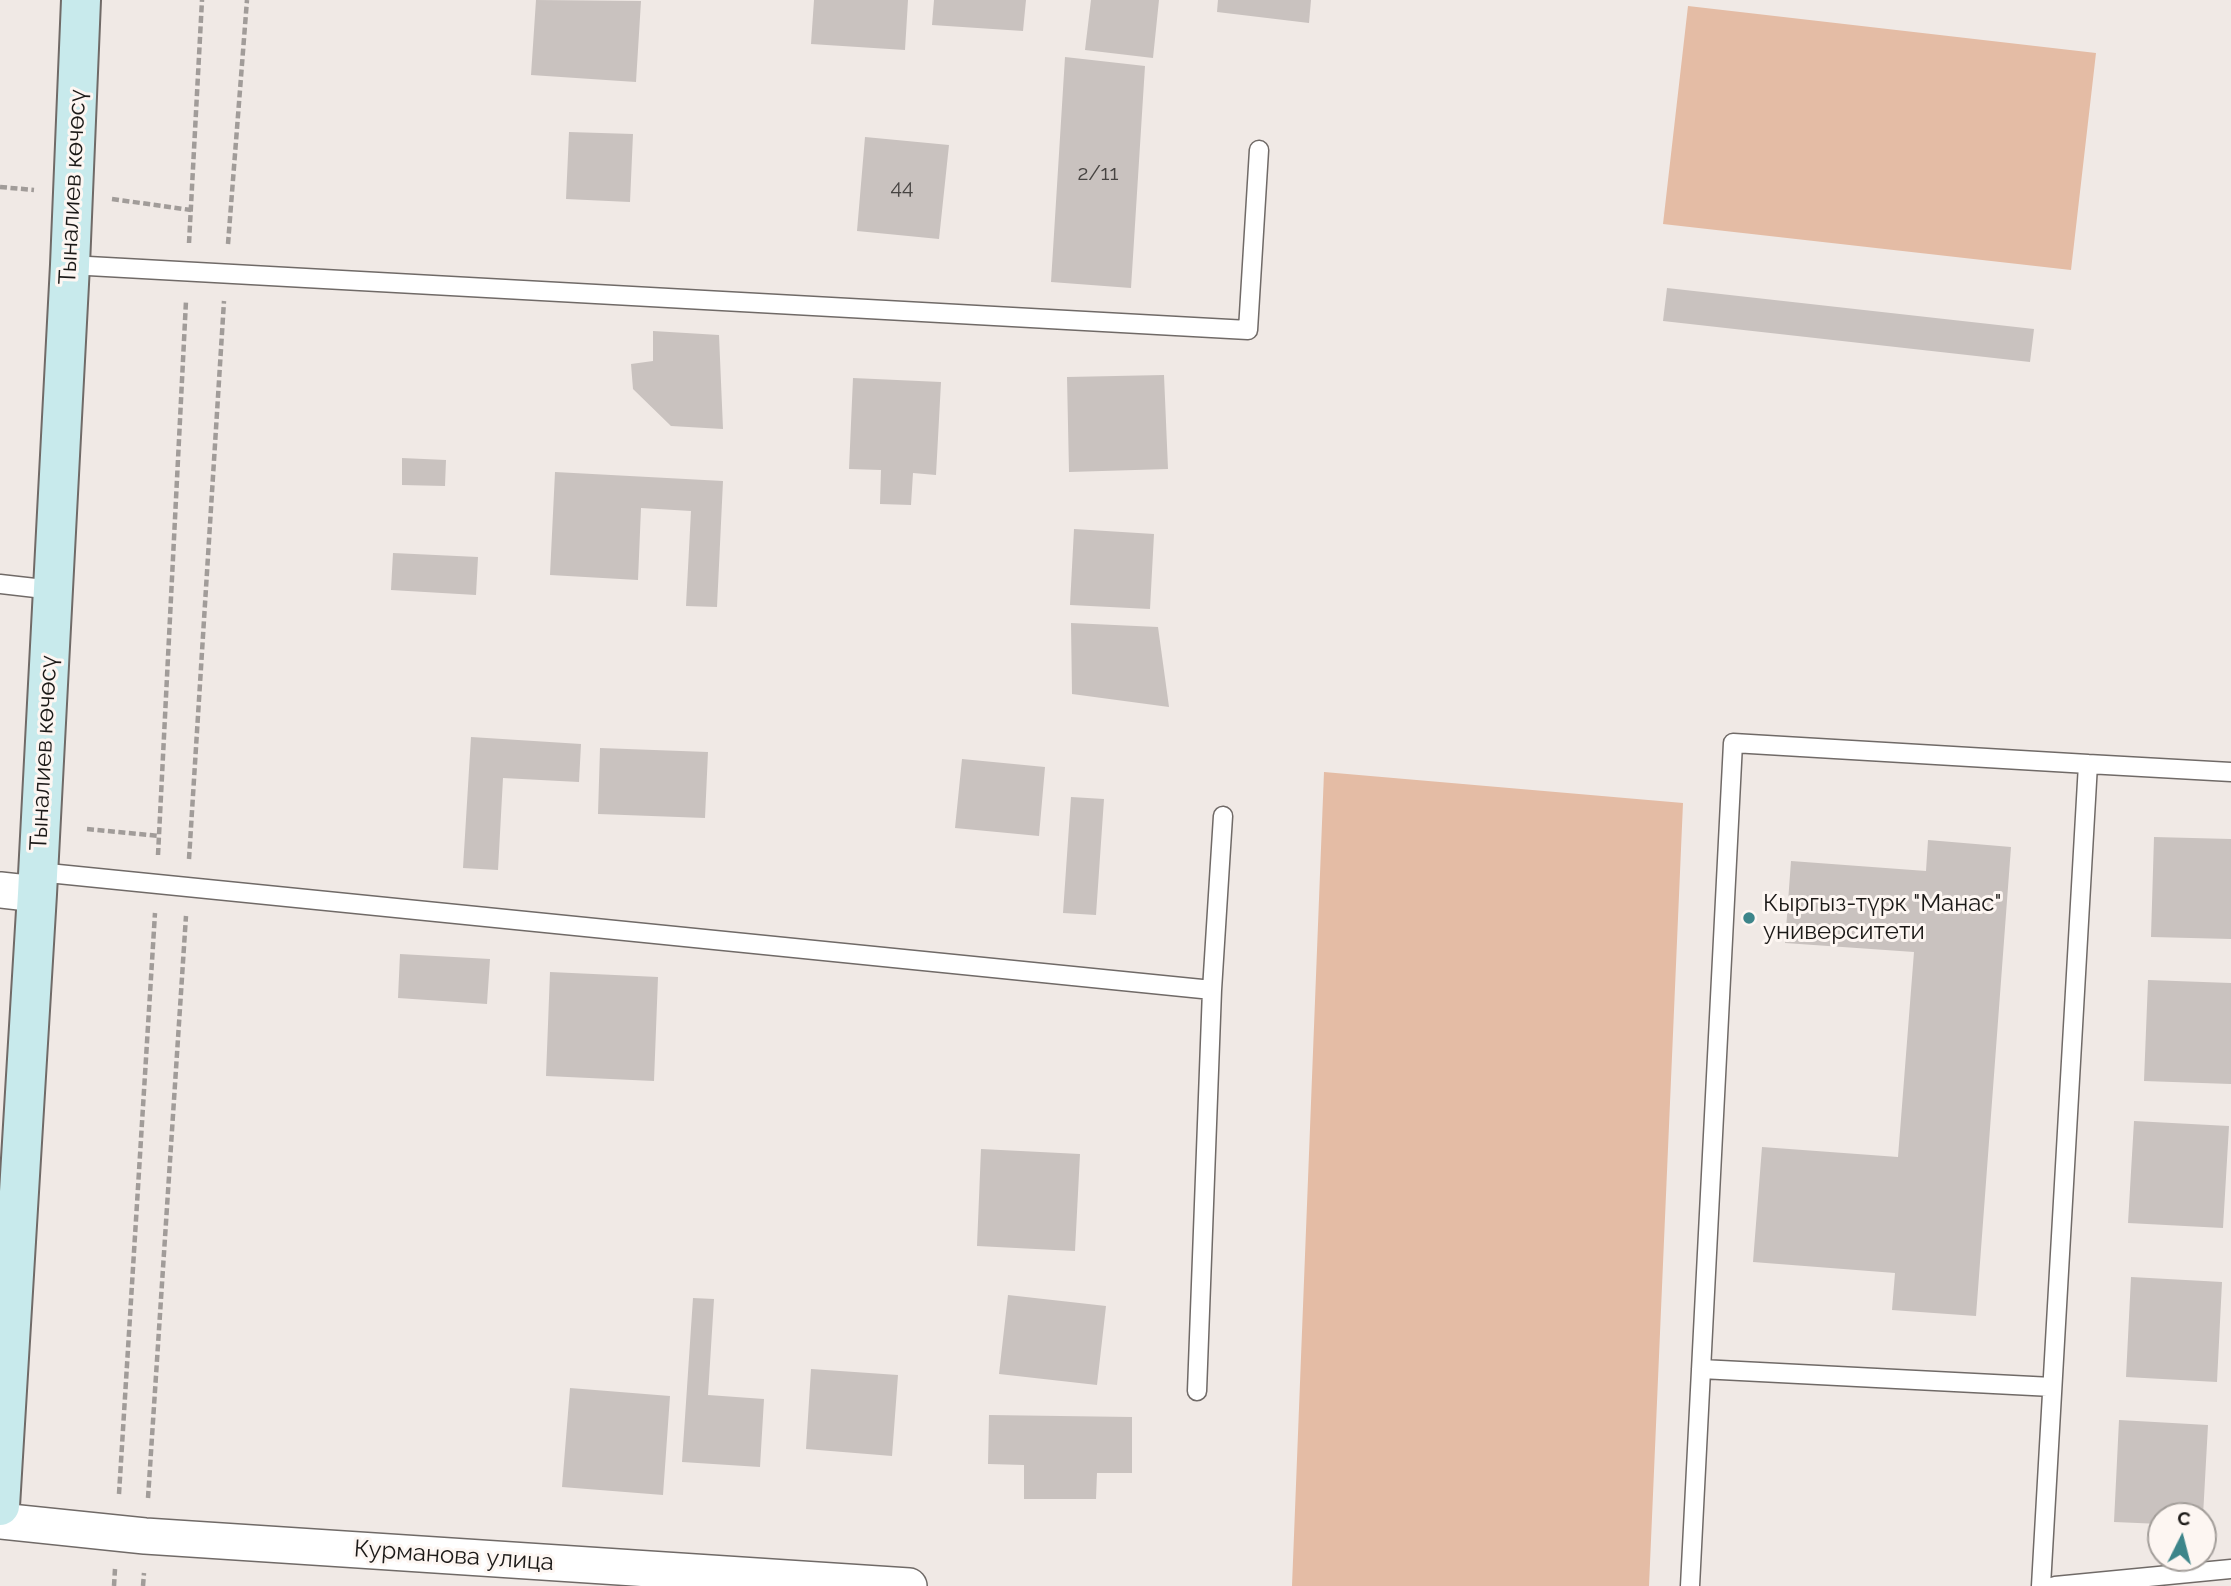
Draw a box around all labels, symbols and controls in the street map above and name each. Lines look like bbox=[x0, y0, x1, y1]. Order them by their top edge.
street label: Тыналиев көчөсү bbox=[54, 89, 92, 285]
house number: 2/11 bbox=[1077, 161, 1119, 187]
house number: 44 bbox=[891, 175, 913, 201]
street label: Тыналиев көчөсү bbox=[25, 655, 63, 851]
place label: Кыргыз-түрк "Манас" университети bbox=[1763, 890, 2001, 946]
marker: Кыргыз-түрк "Манас" университети bbox=[1741, 910, 1757, 926]
north arrow bbox=[2147, 1502, 2217, 1572]
text: С bbox=[2176, 1506, 2192, 1530]
street label: Курманова улица bbox=[353, 1535, 555, 1577]

